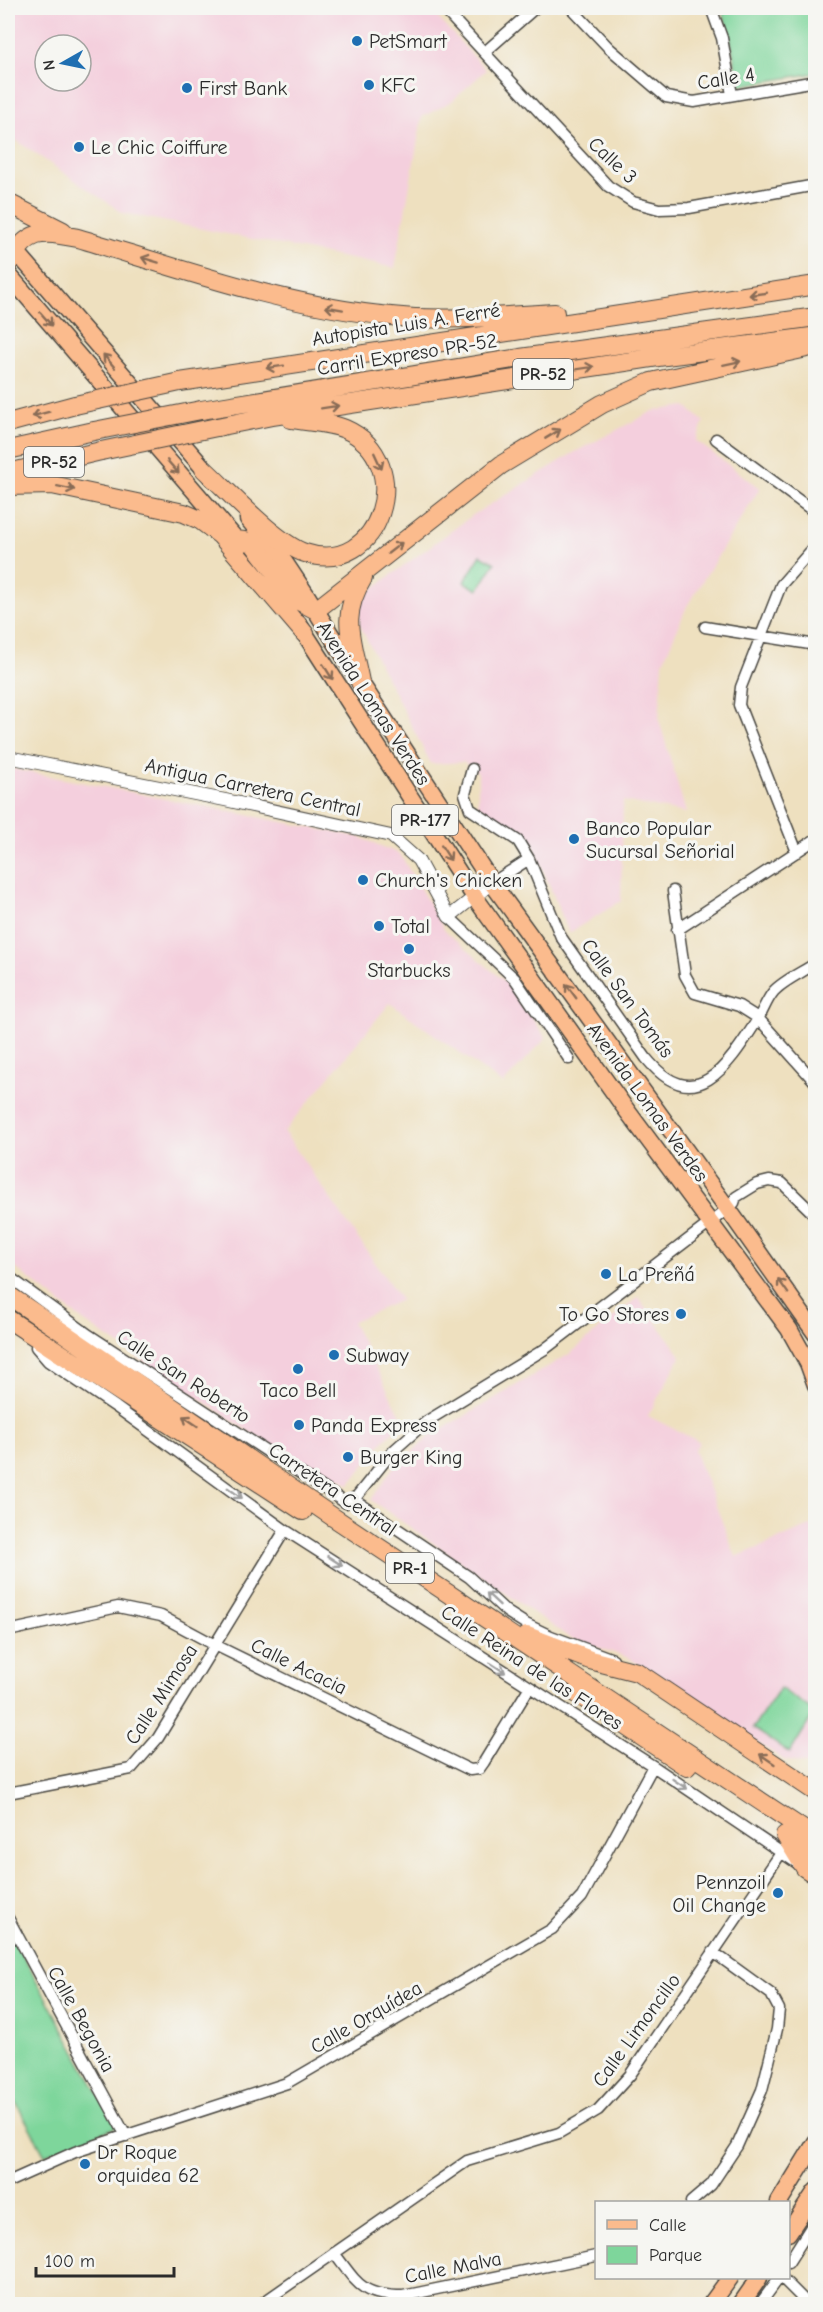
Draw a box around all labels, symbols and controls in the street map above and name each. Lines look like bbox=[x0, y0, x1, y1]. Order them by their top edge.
place label: PetSmart bbox=[369, 30, 448, 53]
north arrow bbox=[33, 33, 93, 93]
marker: PetSmart bbox=[350, 34, 364, 48]
text: N bbox=[39, 59, 59, 72]
street label: Calle 4 bbox=[696, 63, 756, 94]
place label: KFC bbox=[381, 74, 416, 97]
place label: First Bank bbox=[199, 77, 288, 100]
marker: KFC bbox=[362, 78, 376, 92]
marker: First Bank bbox=[180, 81, 194, 95]
street label: Calle 3 bbox=[584, 132, 642, 189]
place label: Le Chic Coiffure bbox=[91, 136, 228, 159]
marker: Le Chic Coiffure bbox=[72, 140, 86, 154]
one-way arrow bbox=[141, 254, 160, 265]
one-way arrow bbox=[748, 288, 768, 299]
street label: Autopista Luis A. Ferré bbox=[311, 298, 502, 351]
one-way arrow bbox=[325, 302, 345, 313]
one-way arrow bbox=[39, 311, 52, 327]
street label: Carril Expreso PR-52 bbox=[316, 329, 499, 380]
one-way arrow bbox=[102, 353, 116, 368]
one-way arrow bbox=[722, 357, 742, 368]
road number: PR-52 bbox=[513, 359, 573, 389]
one-way arrow bbox=[265, 362, 285, 373]
one-way arrow bbox=[574, 362, 594, 373]
one-way arrow bbox=[319, 402, 339, 413]
one-way arrow bbox=[32, 409, 51, 420]
one-way arrow bbox=[544, 427, 561, 439]
road number: PR-52 bbox=[24, 447, 84, 477]
one-way arrow bbox=[372, 451, 384, 469]
one-way arrow bbox=[166, 459, 180, 474]
one-way arrow bbox=[55, 483, 75, 494]
one-way arrow bbox=[387, 541, 403, 554]
street label: Avenida Lomas Verdes bbox=[312, 617, 435, 790]
one-way arrow bbox=[323, 663, 335, 680]
street label: Antigua Carretera Central bbox=[143, 753, 363, 822]
road number: PR-177 bbox=[392, 805, 458, 835]
place label: Banco Popular Sucursal Señorial bbox=[586, 817, 735, 863]
marker: Banco Popular Sucursal Señorial bbox=[567, 832, 581, 846]
one-way arrow bbox=[440, 844, 452, 860]
place label: Church's Chicken bbox=[375, 869, 522, 892]
marker: Church's Chicken bbox=[356, 873, 370, 887]
place label: Total bbox=[391, 915, 430, 938]
marker: Total bbox=[372, 919, 386, 933]
street label: Calle San Tomás bbox=[577, 934, 678, 1062]
marker: Starbucks bbox=[402, 942, 416, 956]
place label: Starbucks bbox=[368, 959, 451, 982]
one-way arrow bbox=[565, 983, 577, 999]
street label: Avenida Lomas Verdes bbox=[582, 1018, 713, 1186]
place label: La Preñá bbox=[618, 1263, 695, 1286]
marker: La Preñá bbox=[599, 1267, 613, 1281]
one-way arrow bbox=[777, 1278, 789, 1294]
place label: To Go Stores bbox=[559, 1303, 669, 1326]
marker: To Go Stores bbox=[674, 1307, 688, 1321]
street label: Calle San Roberto bbox=[113, 1325, 254, 1428]
place label: Subway bbox=[346, 1344, 409, 1367]
marker: Subway bbox=[327, 1348, 341, 1362]
marker: Taco Bell bbox=[291, 1362, 305, 1376]
place label: Taco Bell bbox=[260, 1379, 336, 1402]
one-way arrow bbox=[182, 1414, 199, 1427]
place label: Panda Express bbox=[311, 1414, 437, 1437]
marker: Panda Express bbox=[292, 1418, 306, 1432]
street label: Carretera Central bbox=[264, 1438, 401, 1541]
place label: Burger King bbox=[360, 1446, 463, 1469]
marker: Burger King bbox=[341, 1450, 355, 1464]
one-way arrow bbox=[227, 1487, 243, 1499]
road number: PR-1 bbox=[386, 1553, 434, 1583]
one-way arrow bbox=[326, 1555, 343, 1568]
one-way arrow bbox=[485, 1591, 500, 1606]
street label: Calle Reina de las Flores bbox=[437, 1600, 627, 1735]
street label: Calle Acacia bbox=[247, 1633, 351, 1700]
street label: Calle Mimosa bbox=[120, 1640, 202, 1749]
one-way arrow bbox=[489, 1662, 506, 1674]
one-way arrow bbox=[759, 1752, 776, 1764]
one-way arrow bbox=[671, 1778, 688, 1790]
place label: Pennzoil Oil Change bbox=[673, 1871, 766, 1917]
marker: Pennzoil Oil Change bbox=[771, 1886, 785, 1900]
street label: Calle Begonia bbox=[43, 1962, 120, 2076]
street label: Calle Limoncillo bbox=[588, 1969, 685, 2091]
street label: Calle Orquídea bbox=[307, 1976, 426, 2059]
place label: Dr Roque orquidea 62 bbox=[97, 2141, 199, 2187]
marker: Dr Roque orquidea 62 bbox=[78, 2157, 92, 2171]
legend bbox=[595, 2201, 790, 2279]
text: Calle bbox=[649, 2215, 686, 2236]
scale bar bbox=[36, 2240, 174, 2278]
text: Parque bbox=[649, 2245, 702, 2266]
street label: Calle Malva bbox=[403, 2247, 503, 2288]
text: 100 m bbox=[45, 2251, 95, 2272]

